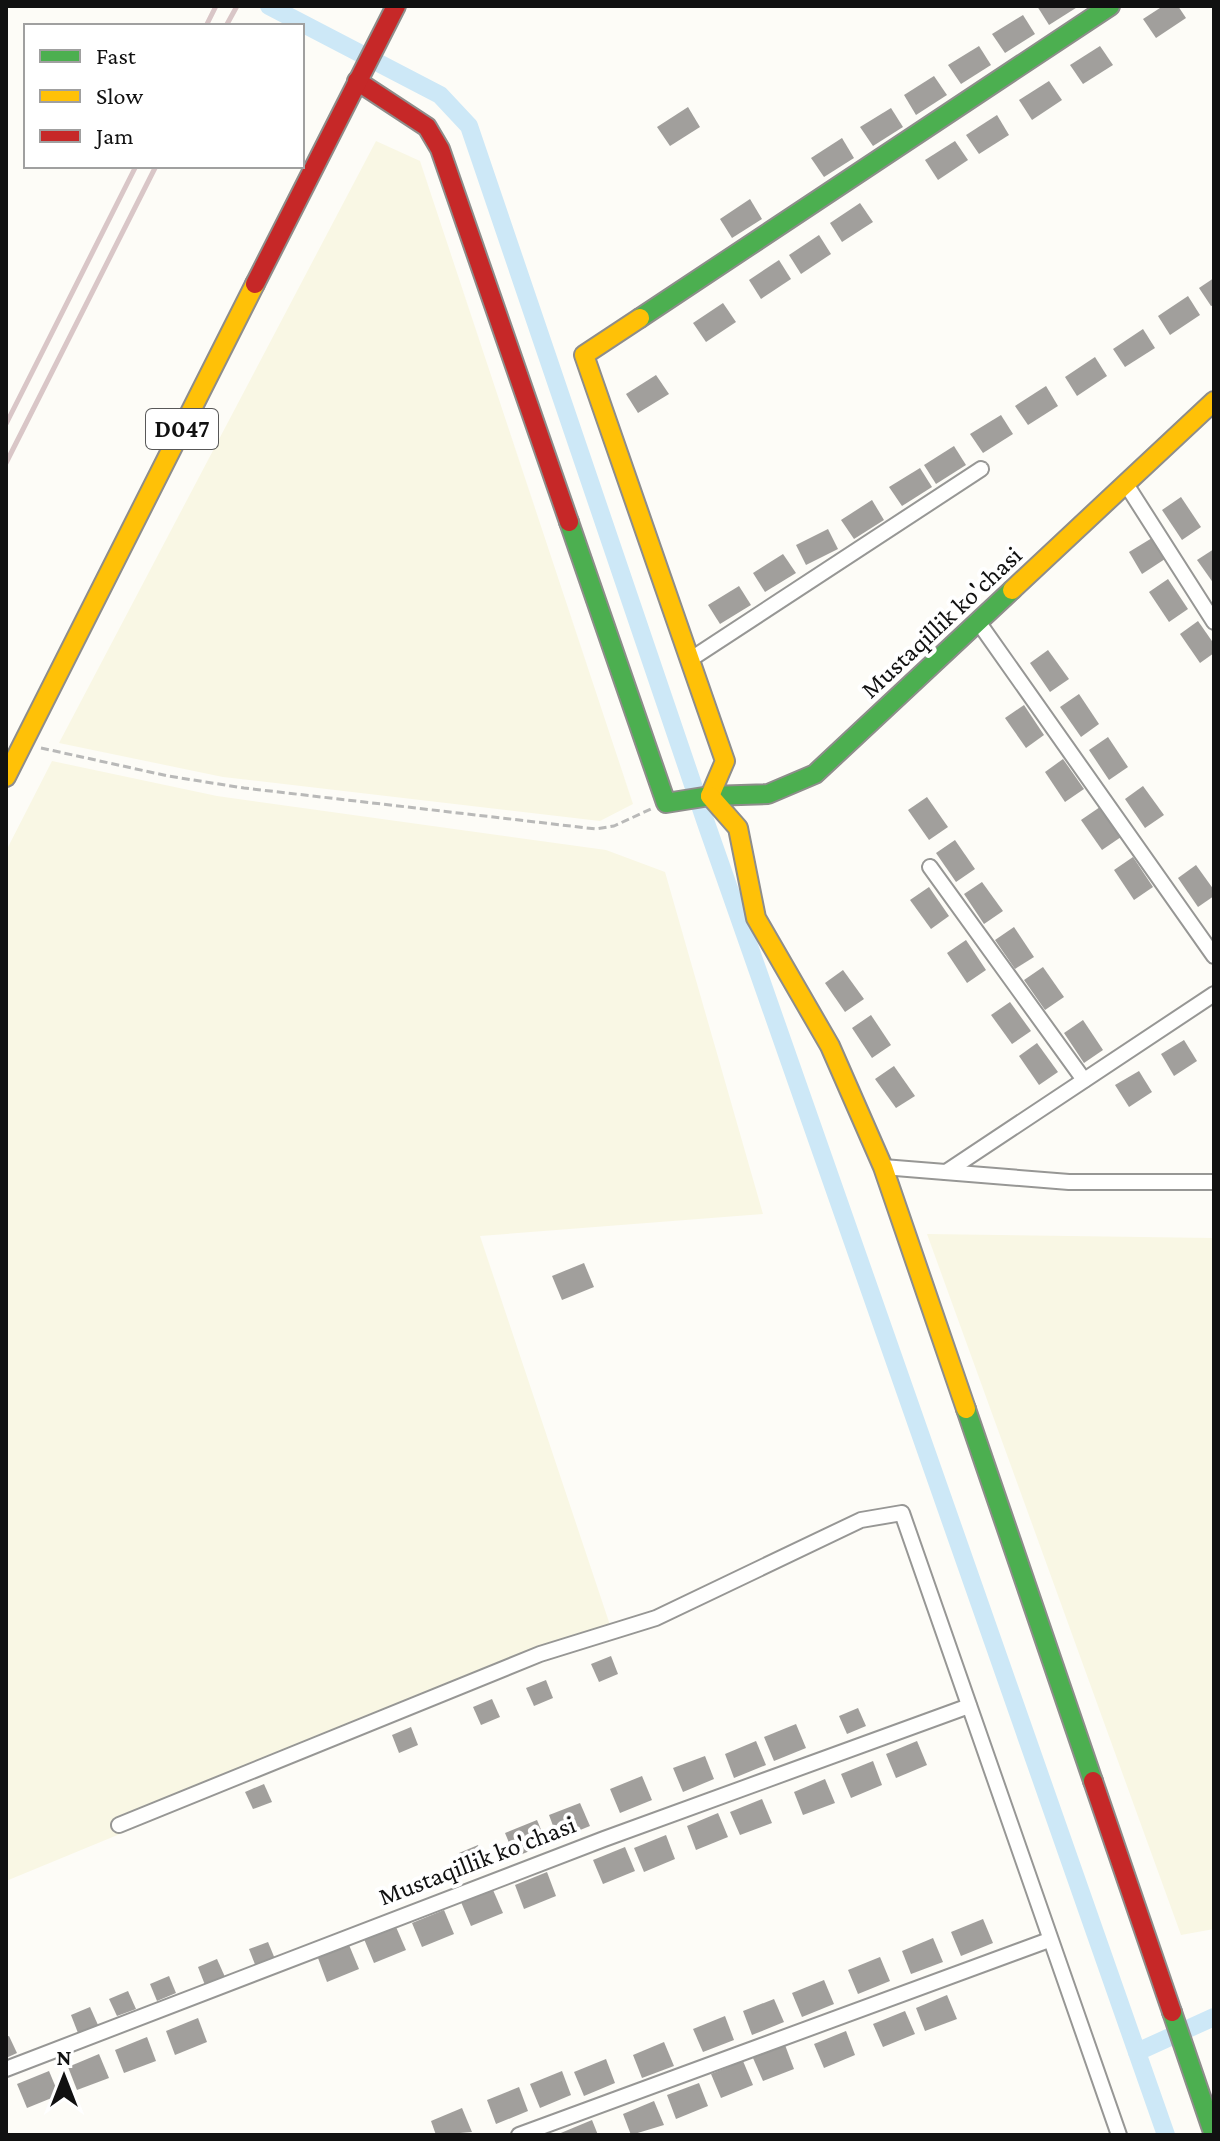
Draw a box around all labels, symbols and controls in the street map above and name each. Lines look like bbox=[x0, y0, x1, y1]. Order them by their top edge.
legend bbox=[24, 24, 304, 168]
text: Fast bbox=[96, 42, 137, 69]
text: Slow bbox=[96, 82, 143, 109]
text: Jam bbox=[94, 122, 134, 149]
road number: D047 bbox=[146, 409, 218, 449]
street label: Mustaqillik ko'chasi bbox=[855, 540, 1028, 704]
street label: Mustaqillik ko'chasi bbox=[375, 1809, 580, 1911]
north arrow bbox=[24, 2037, 104, 2117]
text: N bbox=[57, 2045, 72, 2070]

